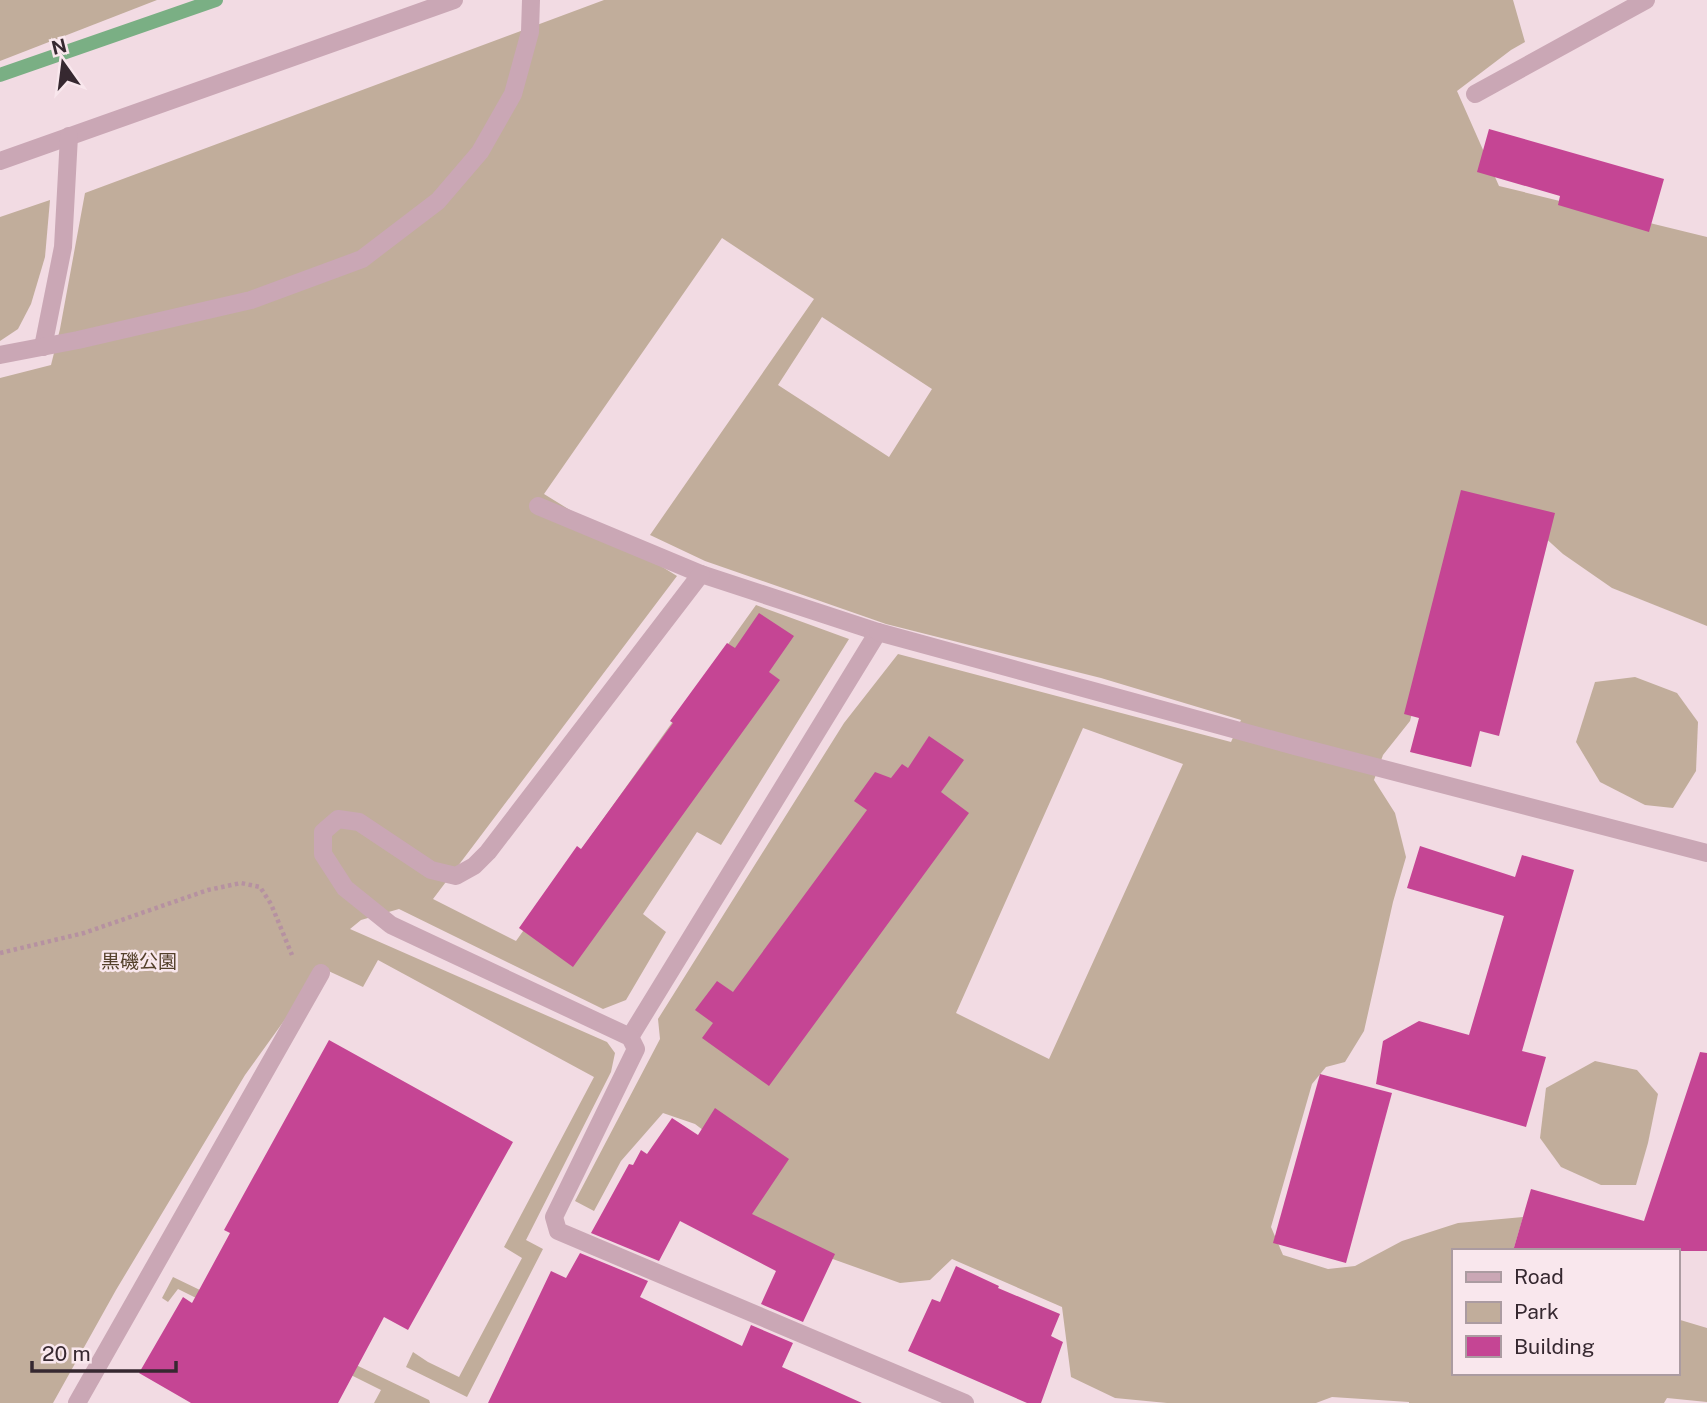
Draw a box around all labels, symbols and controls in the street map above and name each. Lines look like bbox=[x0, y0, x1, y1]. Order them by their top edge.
north arrow bbox=[28, 28, 98, 98]
text: N bbox=[49, 34, 69, 59]
park label: 黒磯公園 bbox=[101, 950, 177, 972]
legend bbox=[1452, 1249, 1679, 1375]
text: Road bbox=[1514, 1264, 1564, 1289]
text: Park bbox=[1514, 1299, 1559, 1324]
scale bar bbox=[32, 1330, 175, 1374]
text: Building bbox=[1514, 1334, 1595, 1359]
text: 20 m bbox=[42, 1341, 91, 1366]

